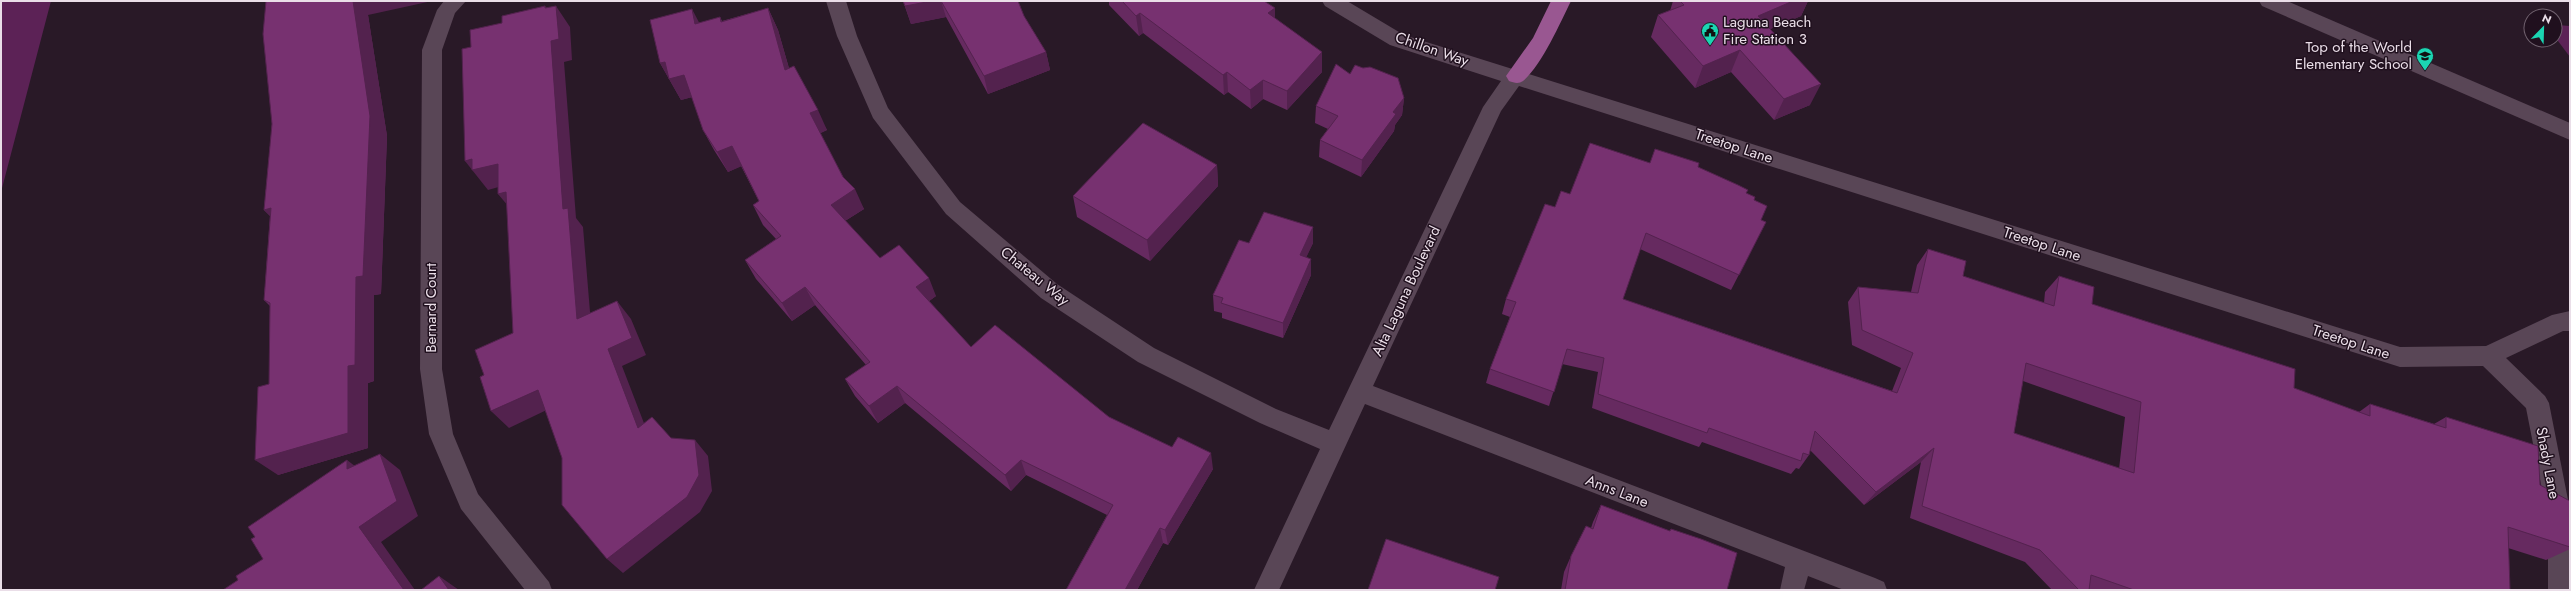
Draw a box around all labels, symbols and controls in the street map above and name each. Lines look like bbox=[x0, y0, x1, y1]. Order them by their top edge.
north arrow bbox=[2523, 8, 2563, 48]
text: N bbox=[2540, 10, 2554, 28]
place label: Laguna Beach Fire Station 3 bbox=[1723, 11, 1811, 50]
public building icon: Laguna Beach Fire Station 3 bbox=[1700, 21, 1720, 46]
street label: Chillon Way bbox=[1392, 26, 1472, 72]
place label: Top of the World Elementary School bbox=[2295, 36, 2412, 75]
school or university icon: Top of the World Elementary School bbox=[2415, 46, 2435, 71]
street label: Treetop Lane bbox=[1692, 123, 1776, 169]
street label: Treetop Lane bbox=[2000, 221, 2084, 267]
street label: Alta Laguna Boulevard bbox=[1366, 222, 1446, 360]
street label: Chateau Way bbox=[996, 241, 1075, 311]
street label: Bernard Court bbox=[420, 263, 442, 353]
street label: Treetop Lane bbox=[2309, 319, 2393, 365]
street label: Shady Lane bbox=[2530, 425, 2566, 501]
street label: Anns Lane bbox=[1582, 469, 1652, 513]

